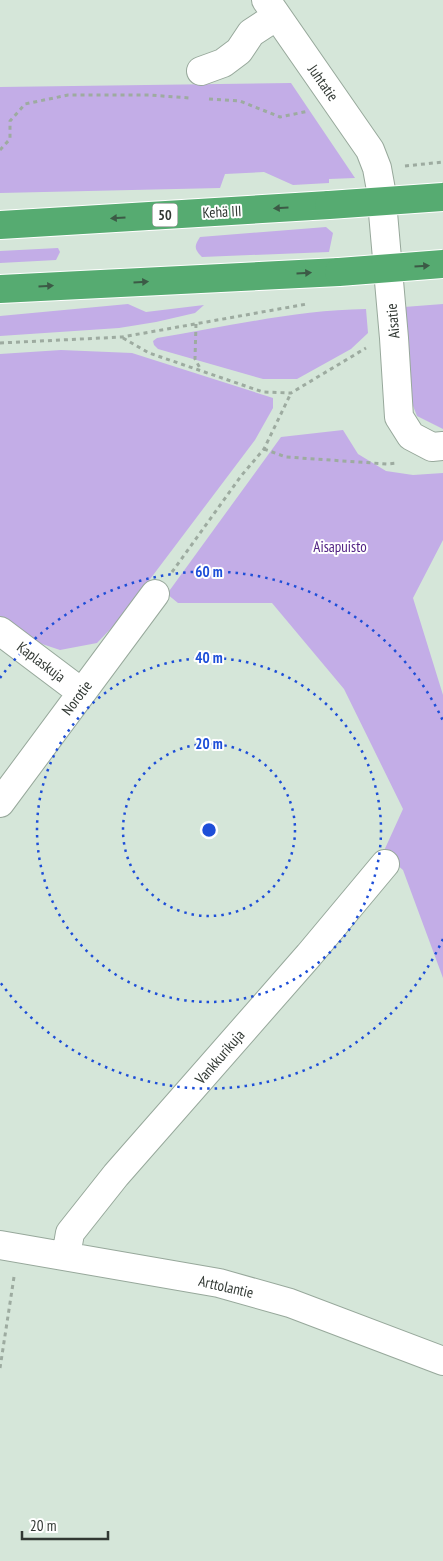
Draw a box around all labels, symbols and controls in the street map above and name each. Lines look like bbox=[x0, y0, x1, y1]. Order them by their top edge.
street label: Juhtatie bbox=[303, 60, 343, 105]
street label: Kehä III bbox=[202, 201, 242, 222]
road number: 50 bbox=[152, 204, 178, 226]
one-way arrow bbox=[272, 204, 288, 212]
one-way arrow bbox=[110, 214, 126, 222]
one-way arrow bbox=[415, 261, 431, 269]
one-way arrow bbox=[296, 269, 312, 277]
one-way arrow bbox=[134, 277, 150, 285]
one-way arrow bbox=[39, 282, 55, 290]
street label: Aisatie bbox=[382, 303, 403, 339]
park label: Aisapuisto bbox=[313, 537, 367, 556]
text: 60 m bbox=[195, 562, 223, 581]
street label: Kaplaskuja bbox=[13, 637, 69, 686]
text: 40 m bbox=[195, 648, 223, 667]
street label: Norotie bbox=[57, 677, 96, 719]
text: 20 m bbox=[195, 734, 223, 753]
centre of rings bbox=[200, 821, 218, 839]
street label: Vankkurikuja bbox=[190, 1026, 248, 1089]
street label: Arttolantie bbox=[197, 1271, 255, 1302]
scale bar bbox=[22, 1508, 109, 1540]
text: 20 m bbox=[30, 1516, 56, 1535]

